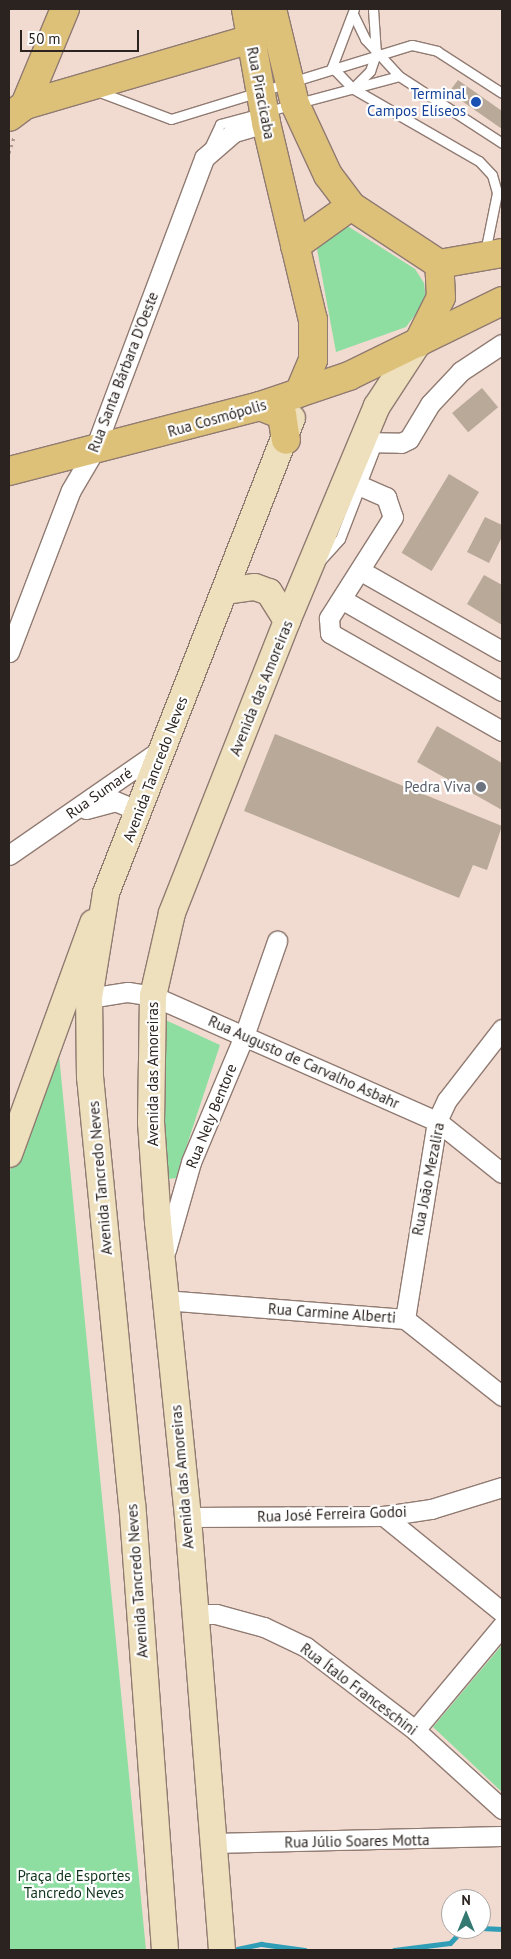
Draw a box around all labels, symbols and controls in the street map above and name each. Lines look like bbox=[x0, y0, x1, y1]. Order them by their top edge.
scale bar bbox=[22, 20, 141, 52]
text: 50 m bbox=[28, 29, 61, 48]
street label: Rua Piracicaba bbox=[243, 45, 279, 141]
place label: Terminal Campos Elíseos bbox=[367, 84, 466, 119]
marker: Terminal Campos Elíseos bbox=[470, 96, 482, 108]
street label: Rua Santa Bárbara D'Oeste bbox=[84, 289, 162, 455]
street label: Rua Cosmópolis bbox=[166, 395, 268, 441]
street label: Avenida das Amoreiras bbox=[225, 617, 297, 759]
street label: Avenida Tancredo Neves bbox=[119, 693, 191, 845]
street label: Rua Sumaré bbox=[62, 764, 136, 822]
place label: Pedra Viva bbox=[404, 778, 471, 796]
marker: Pedra Viva bbox=[475, 781, 487, 793]
street label: Avenida das Amoreiras bbox=[144, 1001, 162, 1147]
street label: Rua Augusto de Carvalho Asbahr bbox=[205, 1011, 403, 1113]
street label: Rua Nely Bentore bbox=[182, 1061, 240, 1171]
street label: Avenida Tancredo Neves bbox=[84, 1100, 116, 1256]
street label: Rua João Mezalira bbox=[408, 1121, 448, 1237]
street label: Rua Carmine Alberti bbox=[267, 1300, 397, 1326]
street label: Avenida das Amoreiras bbox=[167, 1404, 197, 1550]
street label: Rua José Ferreira Godoi bbox=[257, 1502, 407, 1526]
street label: Avenida Tancredo Neves bbox=[123, 1503, 151, 1659]
street label: Rua Ítalo Franceschini bbox=[297, 1639, 421, 1739]
street label: Rua Júlio Soares Motta bbox=[284, 1831, 430, 1851]
park label: Praça de Esportes Tancredo Neves bbox=[17, 1866, 131, 1901]
north arrow bbox=[441, 1889, 491, 1939]
text: N bbox=[461, 1891, 471, 1909]

